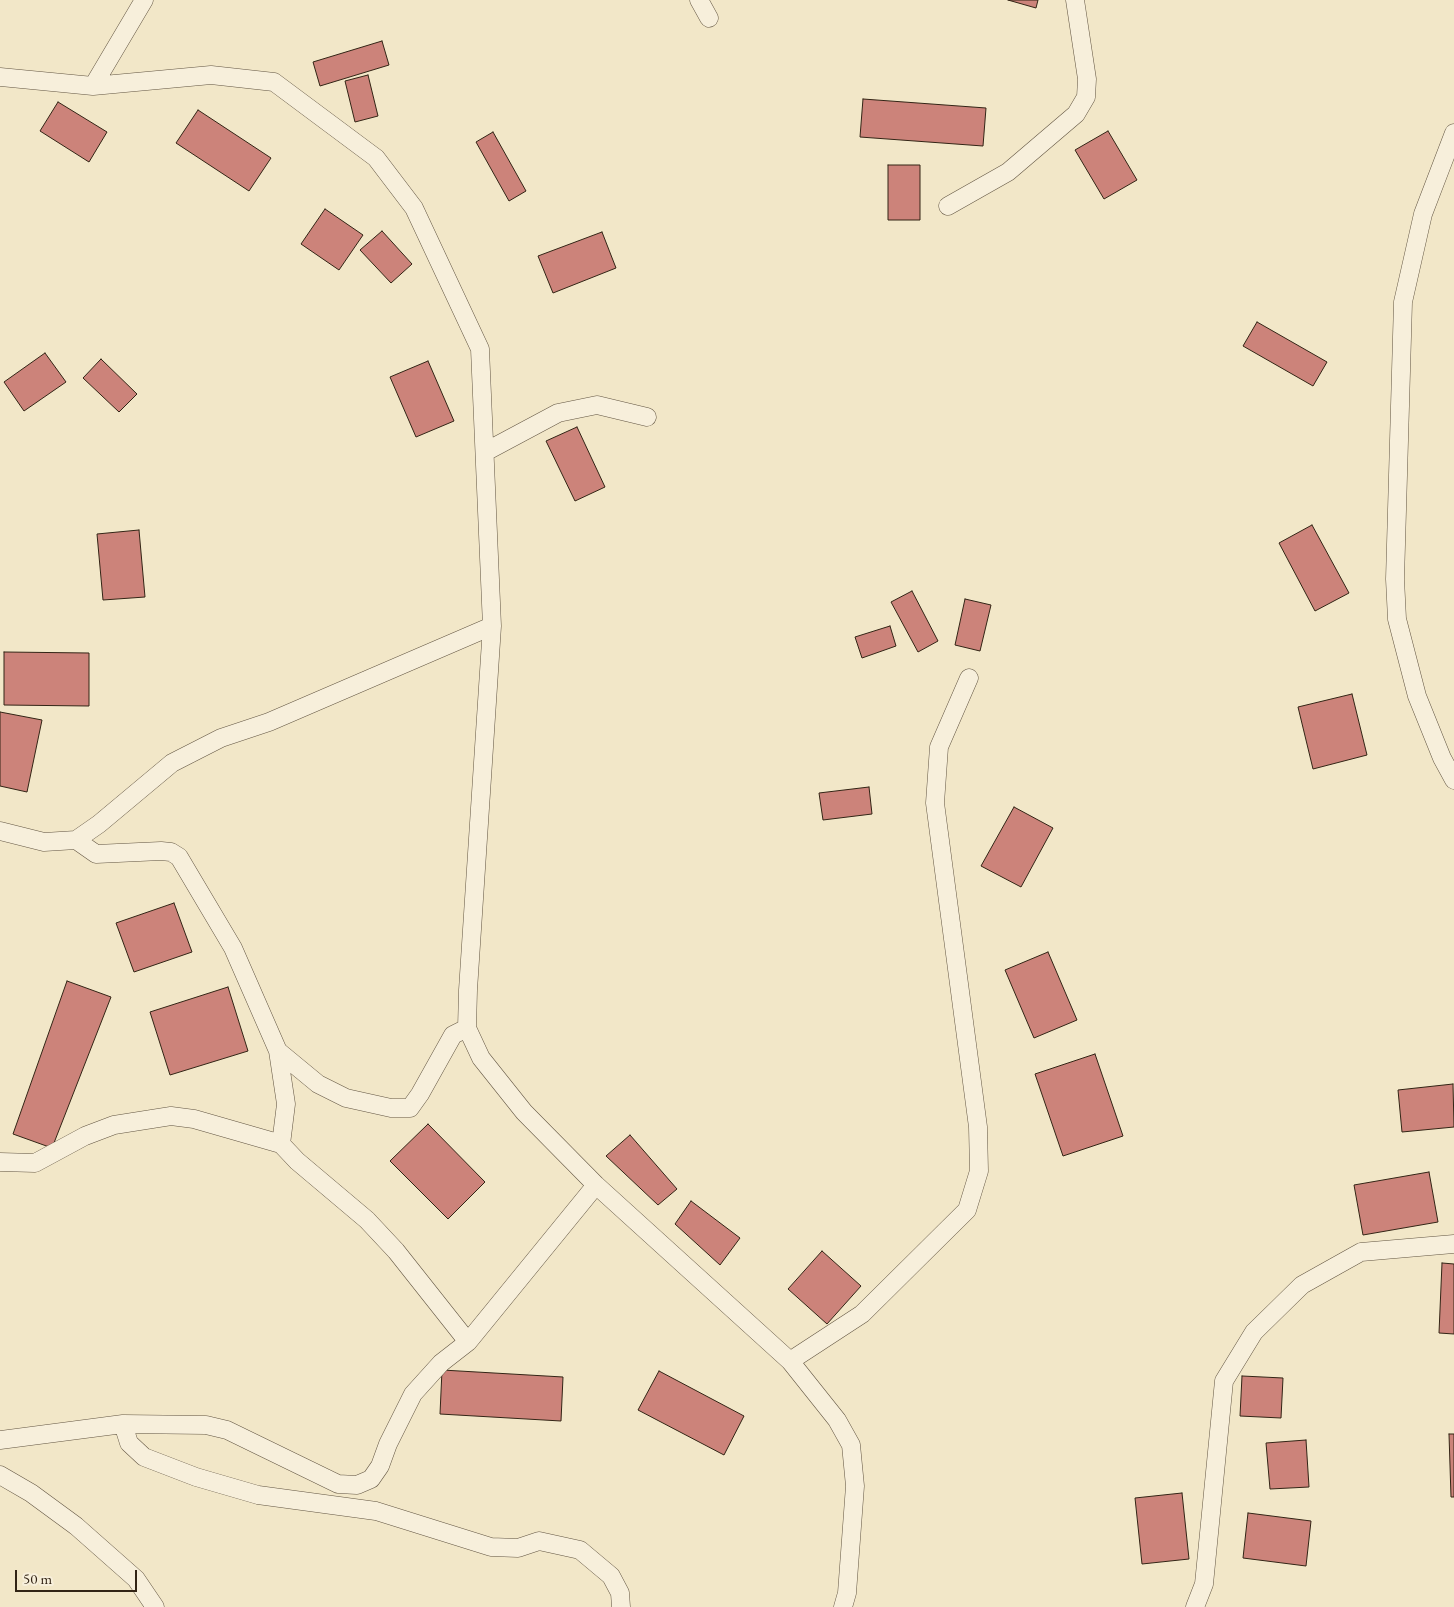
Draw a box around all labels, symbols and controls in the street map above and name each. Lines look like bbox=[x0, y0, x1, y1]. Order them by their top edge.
scale bar bbox=[18, 1560, 140, 1592]
text: 50 m bbox=[23, 1569, 52, 1588]

